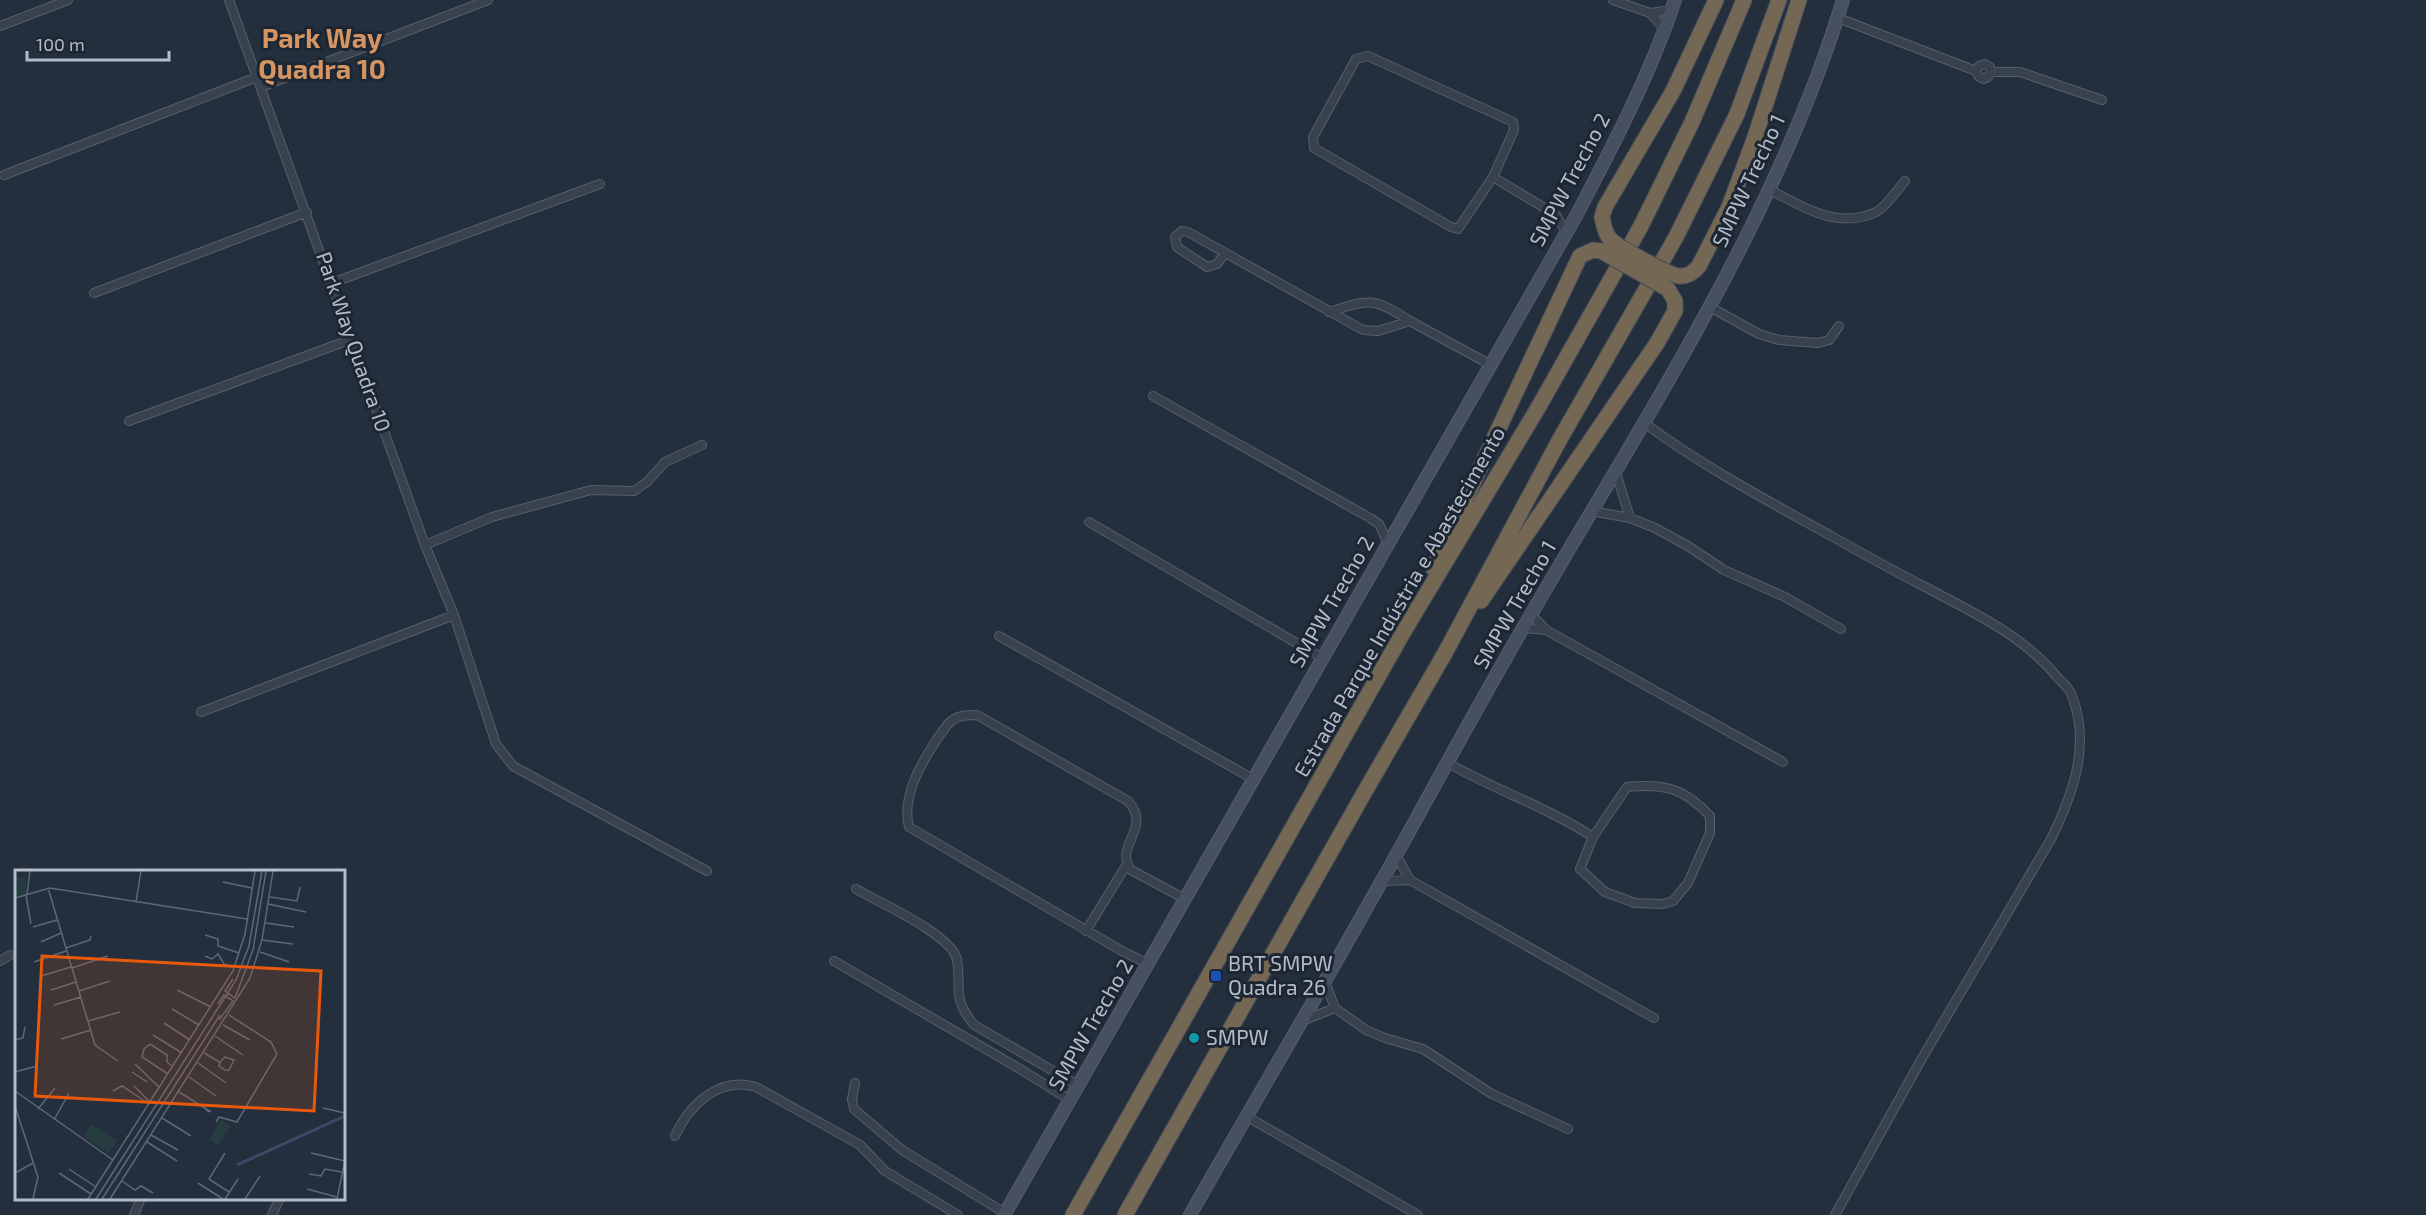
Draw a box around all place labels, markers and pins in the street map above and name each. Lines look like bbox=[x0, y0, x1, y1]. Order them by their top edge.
place label: BRT SMPW Quadra 26 bbox=[1228, 950, 1333, 1000]
marker: BRT SMPW Quadra 26 bbox=[1209, 969, 1223, 983]
place label: SMPW bbox=[1206, 1024, 1269, 1049]
marker: SMPW bbox=[1187, 1031, 1201, 1045]

